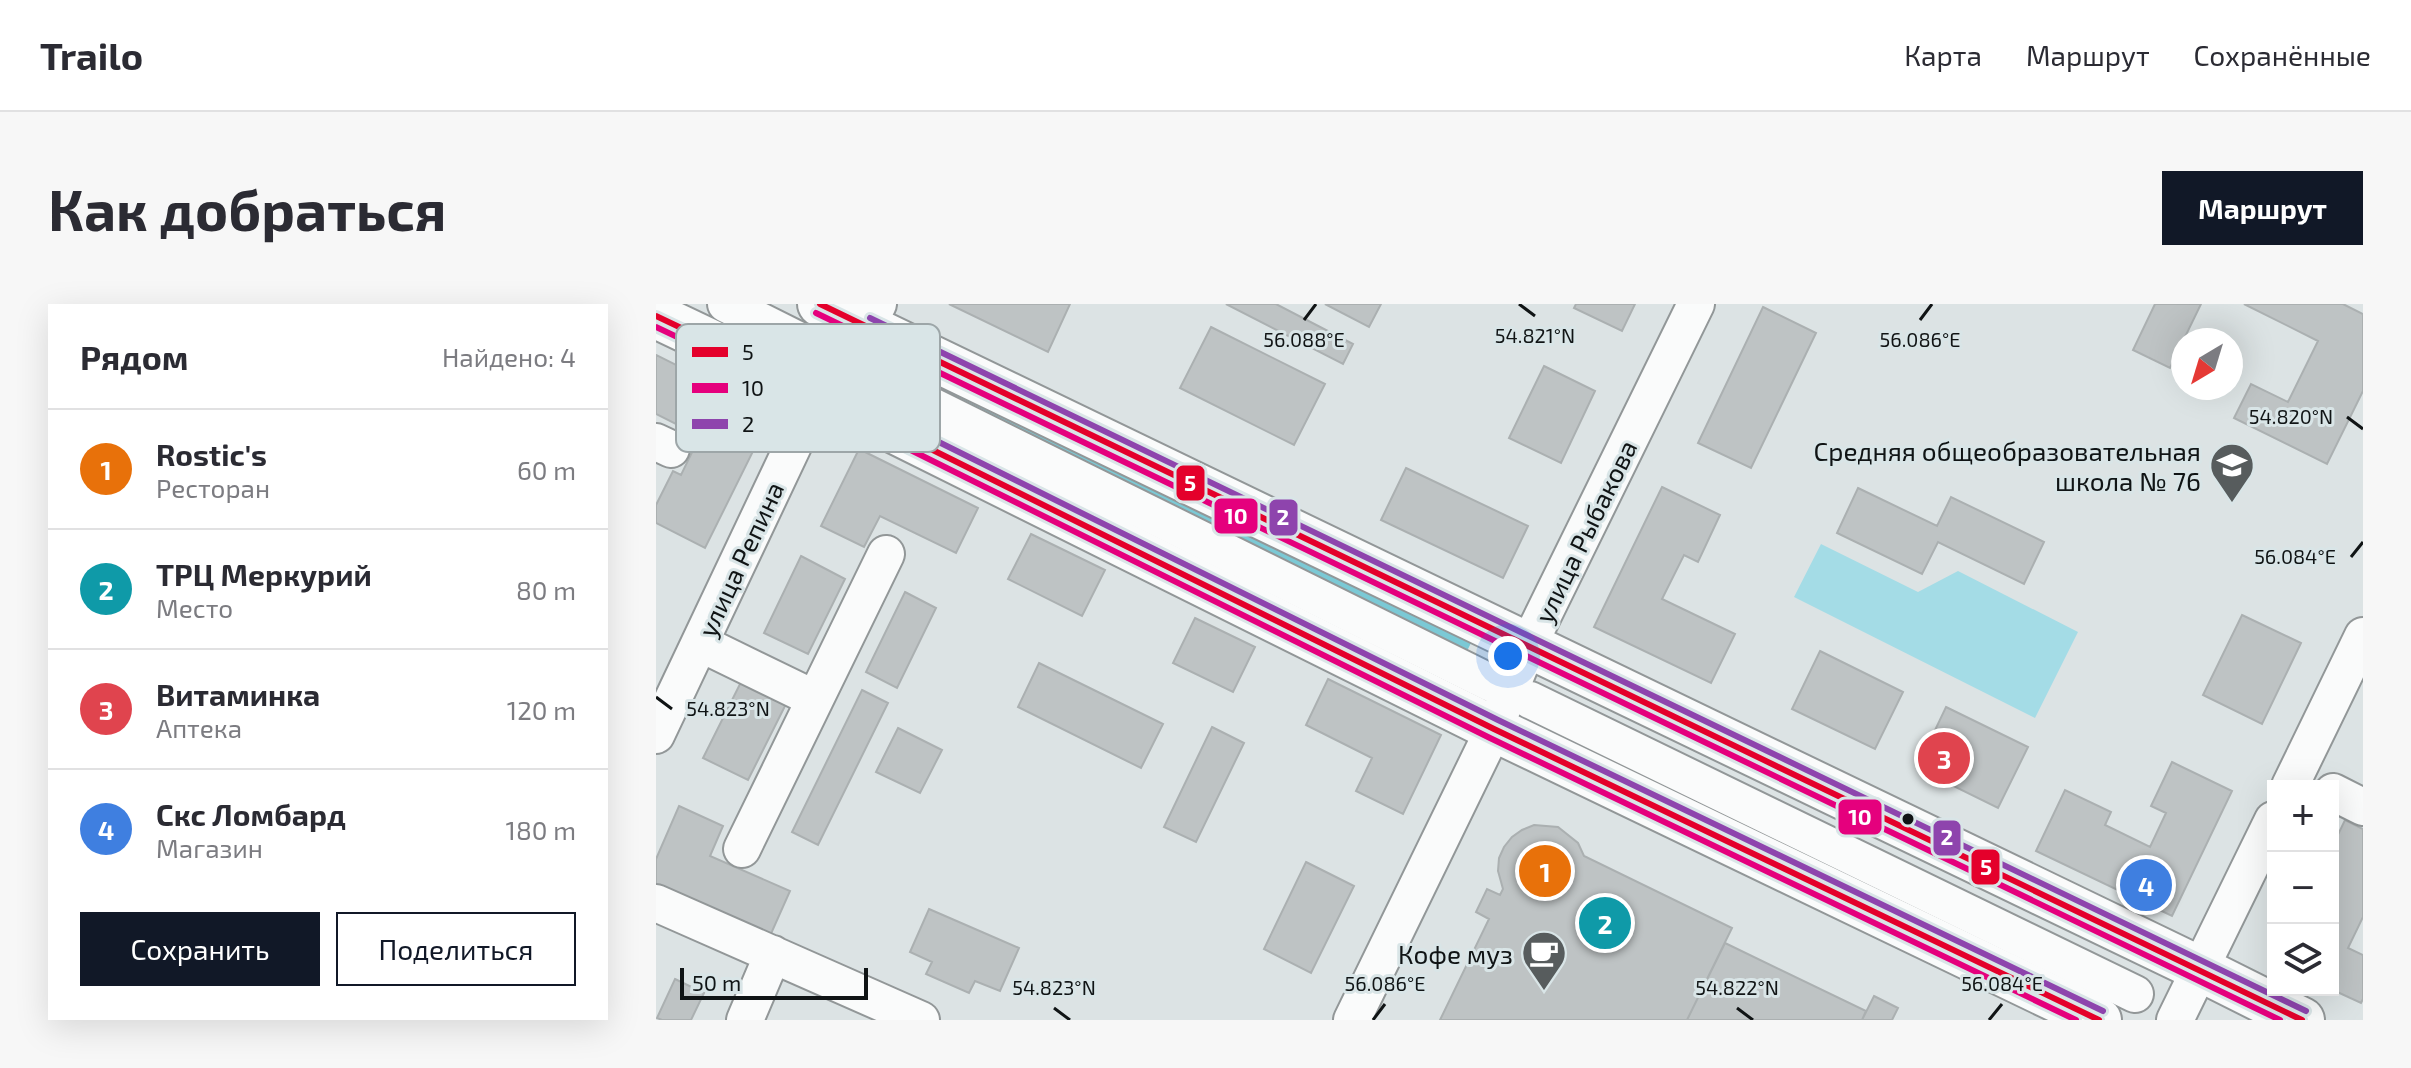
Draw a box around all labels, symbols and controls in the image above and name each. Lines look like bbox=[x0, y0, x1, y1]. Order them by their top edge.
text: Trailo bbox=[40, 32, 143, 78]
text: Карта bbox=[1904, 38, 1982, 72]
text: Маршрут bbox=[2026, 38, 2150, 72]
text: Сохранённые bbox=[2194, 38, 2371, 72]
button: Маршрут bbox=[2162, 171, 2363, 245]
text: Как добраться bbox=[48, 175, 446, 242]
text: 54.821°N bbox=[1495, 323, 1575, 347]
legend bbox=[676, 324, 940, 452]
text: 56.088°E bbox=[1263, 327, 1345, 351]
text: 56.086°E bbox=[1880, 327, 1960, 351]
north arrow bbox=[2171, 328, 2243, 400]
text: Рядом bbox=[80, 336, 188, 377]
text: 5 bbox=[742, 338, 754, 364]
text: Найдено: 4 bbox=[442, 341, 576, 372]
text: 10 bbox=[742, 374, 764, 400]
text: 54.820°N bbox=[2249, 404, 2333, 428]
text: 2 bbox=[742, 410, 754, 436]
street label: улица Рыбакова bbox=[1527, 435, 1643, 628]
place label: Средняя общеобразовательная школа № 76 bbox=[1813, 435, 2201, 496]
text: Rostic's bbox=[156, 436, 267, 472]
school or university icon: Средняя общеобразовательная школа № 76 bbox=[2208, 441, 2256, 504]
text: 1 bbox=[100, 454, 112, 485]
text: 60 m bbox=[517, 454, 576, 485]
line badge: 5 bbox=[1175, 464, 1206, 502]
text: 5 bbox=[1184, 469, 1196, 495]
text: Ресторан bbox=[156, 472, 270, 503]
street label: улица Репина bbox=[691, 477, 790, 642]
line badge: 10 bbox=[1213, 497, 1259, 535]
line badge: 2 bbox=[1268, 498, 1299, 537]
text: 10 bbox=[1224, 502, 1248, 528]
text: 2 bbox=[1277, 503, 1289, 529]
text: 56.084°E bbox=[2254, 544, 2336, 568]
text: ТРЦ Меркурий bbox=[156, 556, 372, 592]
text: 2 bbox=[98, 574, 114, 605]
text: 80 m bbox=[516, 574, 576, 605]
text: Место bbox=[156, 592, 233, 623]
your location bbox=[1488, 636, 1528, 676]
text: Витаминка bbox=[156, 676, 320, 712]
text: 3 bbox=[99, 694, 113, 725]
text: 120 m bbox=[507, 694, 576, 725]
text: 54.823°N bbox=[686, 696, 770, 720]
text: Аптека bbox=[156, 712, 242, 743]
pin: 3 bbox=[1918, 728, 1970, 788]
map controls bbox=[2267, 780, 2339, 996]
button: + bbox=[2267, 780, 2339, 852]
text: Скс Ломбард bbox=[156, 796, 346, 832]
line badge: 10 bbox=[1837, 798, 1883, 836]
text: 10 bbox=[1848, 803, 1872, 829]
unlabelled marker bbox=[1900, 811, 1916, 827]
text: 4 bbox=[98, 814, 114, 845]
text: 180 m bbox=[506, 814, 576, 845]
line badge: 2 bbox=[1932, 819, 1962, 857]
text: 2 bbox=[1941, 823, 1953, 849]
text: Магазин bbox=[156, 832, 263, 863]
pin: 1 bbox=[1519, 841, 1571, 901]
line badge: 5 bbox=[1970, 848, 2001, 886]
button: − bbox=[2267, 852, 2339, 924]
text: 5 bbox=[1980, 853, 1992, 879]
pin: 4 bbox=[2120, 855, 2172, 915]
pin: 2 bbox=[1579, 893, 1631, 953]
button: Сохранить bbox=[80, 912, 320, 986]
button: Поделиться bbox=[336, 912, 576, 986]
button: layers bbox=[2267, 924, 2339, 996]
cafe icon: Кофе муз bbox=[1520, 929, 1568, 992]
place label: Кофе муз bbox=[1398, 938, 1513, 970]
scale bar bbox=[680, 964, 868, 1000]
text: 50 m bbox=[692, 969, 741, 995]
text: 56.086°E bbox=[1345, 971, 1425, 995]
text: 56.084°E bbox=[1961, 971, 2043, 995]
text: 54.823°N bbox=[1012, 975, 1096, 999]
text: 54.822°N bbox=[1695, 975, 1779, 999]

